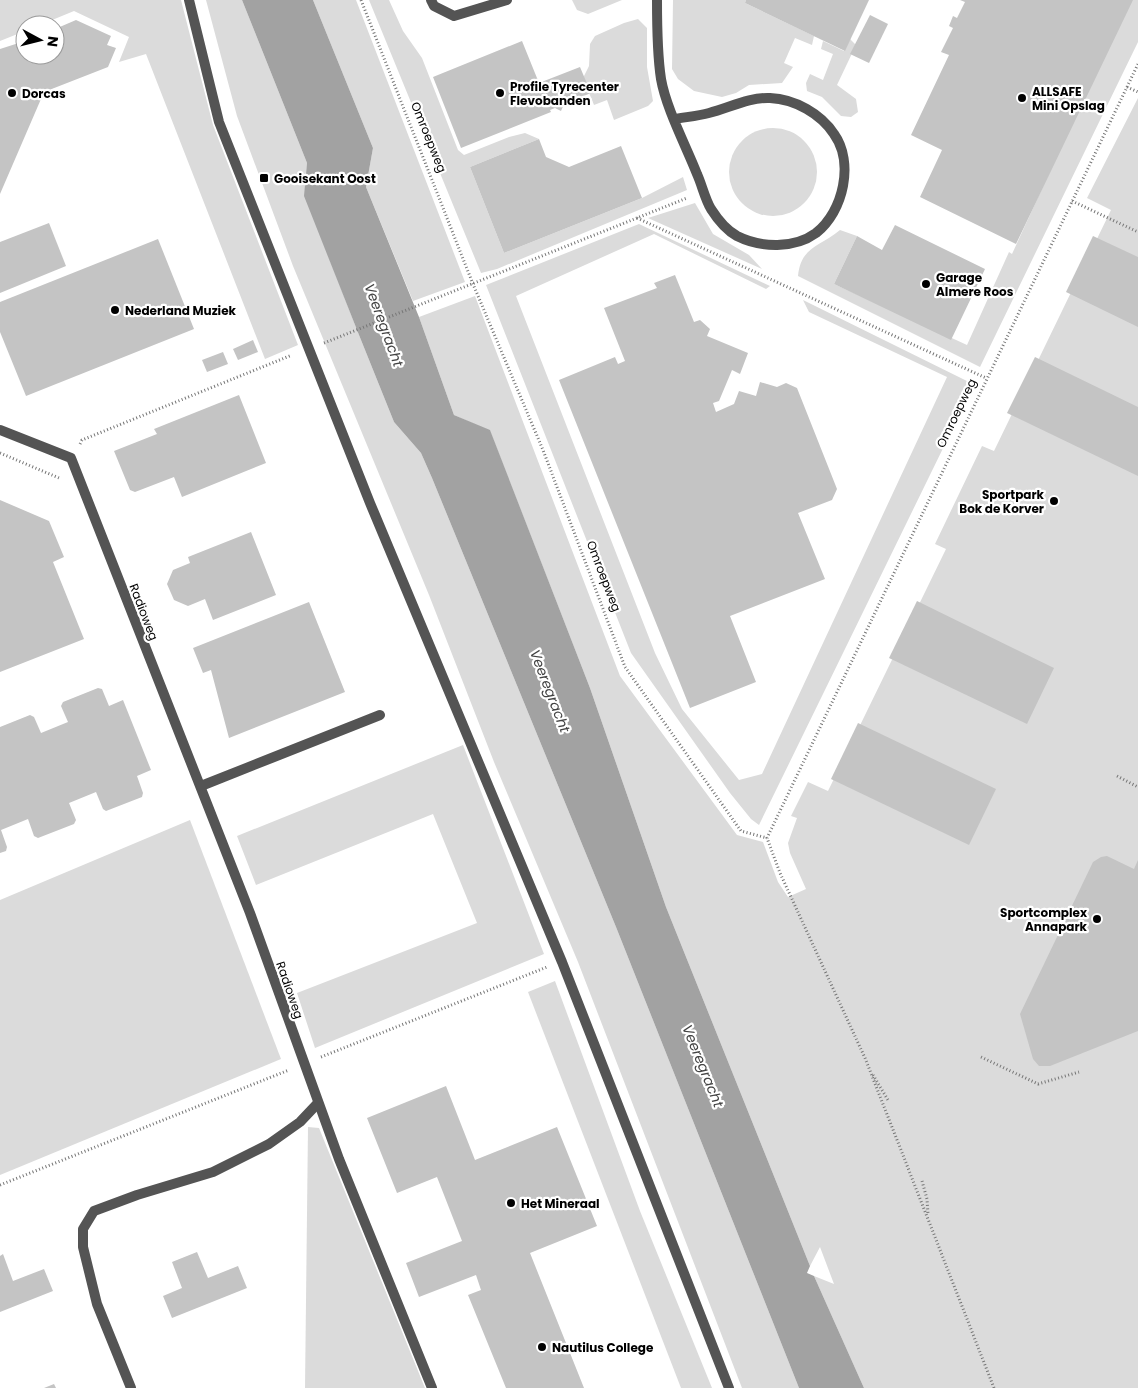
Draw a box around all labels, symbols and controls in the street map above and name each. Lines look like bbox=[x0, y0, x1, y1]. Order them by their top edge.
north arrow bbox=[15, 15, 65, 65]
text: N bbox=[42, 35, 63, 48]
place label: Profile Tyrecenter Flevobanden bbox=[510, 78, 619, 109]
place label: ALLSAFE Mini Opslag bbox=[1032, 83, 1105, 114]
place label: Dorcas bbox=[22, 85, 66, 102]
marker: Dorcas bbox=[6, 87, 18, 99]
marker: Profile Tyrecenter Flevobanden bbox=[494, 87, 506, 99]
marker: ALLSAFE Mini Opslag bbox=[1016, 92, 1028, 104]
street label: Omroepweg bbox=[407, 99, 451, 175]
place label: Gooisekant Oost bbox=[274, 170, 376, 187]
marker: Gooisekant Oost bbox=[258, 172, 270, 184]
place label: Garage Almere Roos bbox=[936, 269, 1014, 300]
marker: Garage Almere Roos bbox=[920, 278, 932, 290]
water label: Veeregracht bbox=[360, 280, 409, 370]
place label: Nederland Muziek bbox=[125, 302, 237, 319]
marker: Nederland Muziek bbox=[109, 304, 121, 316]
street label: Omroepweg bbox=[932, 376, 980, 450]
place label: Sportpark Bok de Korver bbox=[959, 486, 1045, 517]
marker: Sportpark Bok de Korver bbox=[1048, 495, 1060, 507]
street label: Omroepweg bbox=[583, 538, 625, 614]
street label: Radioweg bbox=[125, 581, 163, 643]
water label: Veeregracht bbox=[525, 647, 575, 736]
place label: Sportcomplex Annapark bbox=[1000, 904, 1088, 935]
marker: Sportcomplex Annapark bbox=[1091, 913, 1103, 925]
street label: Radioweg bbox=[272, 959, 308, 1021]
water label: Veeregracht bbox=[677, 1022, 729, 1111]
place label: Het Mineraal bbox=[521, 1195, 600, 1212]
marker: Het Mineraal bbox=[505, 1197, 517, 1209]
place label: Nautilus College bbox=[552, 1339, 654, 1356]
marker: Nautilus College bbox=[536, 1341, 548, 1353]

